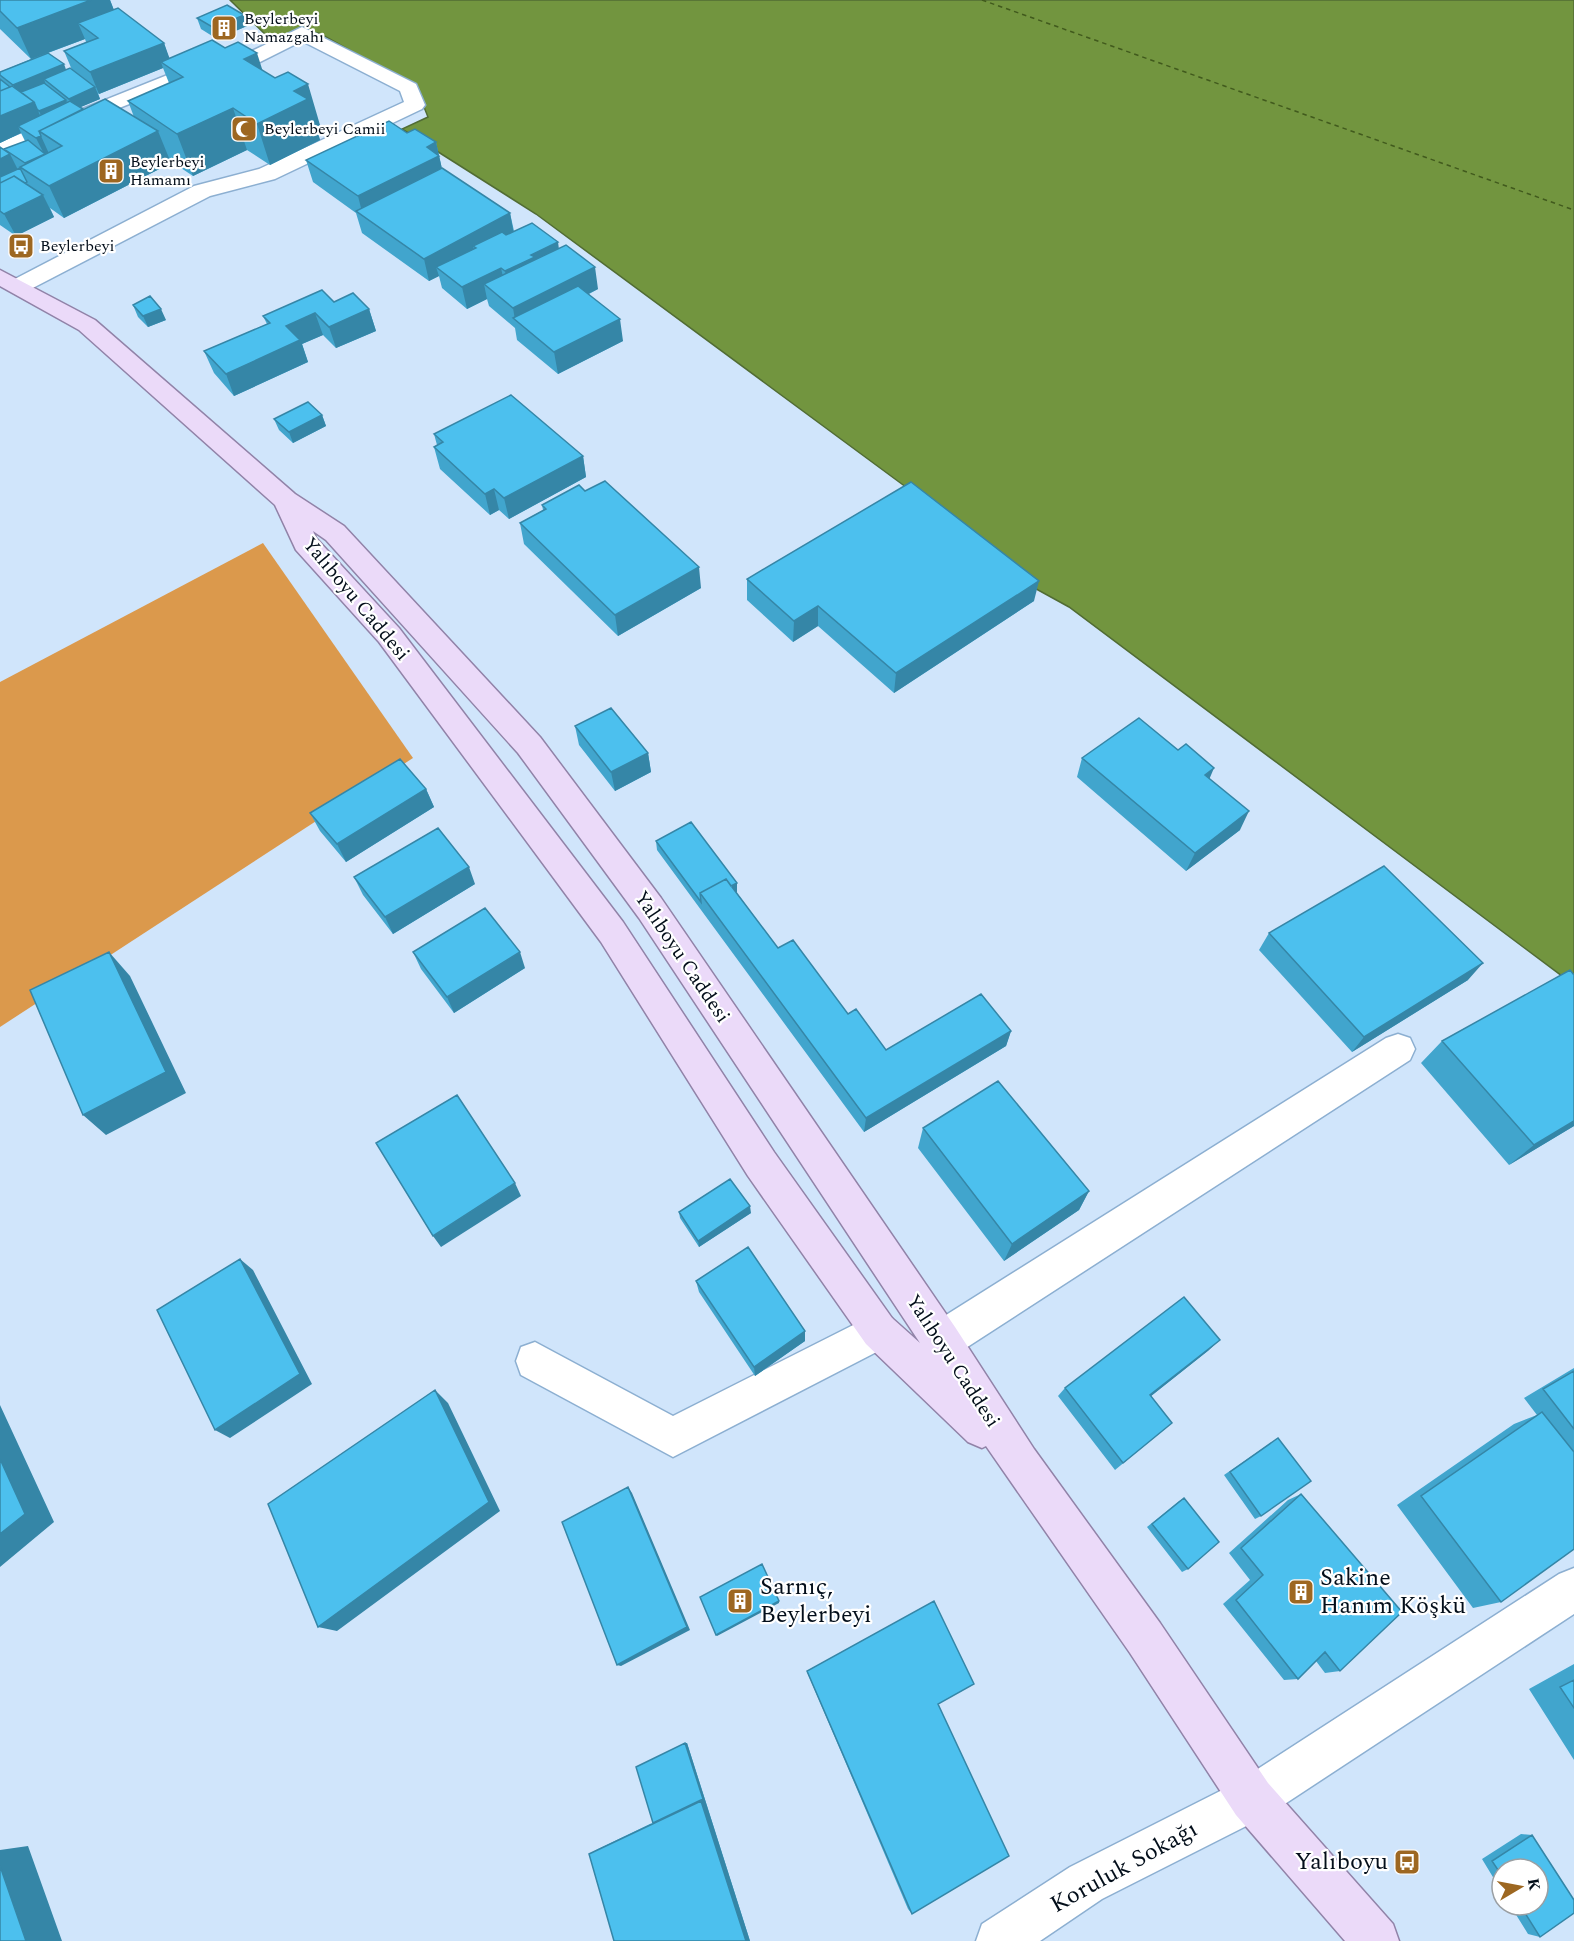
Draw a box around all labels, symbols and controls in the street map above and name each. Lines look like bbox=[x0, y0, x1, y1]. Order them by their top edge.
place label: Beylerbeyi Namazgahı bbox=[244, 7, 324, 49]
building icon: Beylerbeyi Namazgahı bbox=[209, 13, 239, 43]
mosque icon: Beylerbeyi Camii bbox=[229, 114, 259, 144]
place label: Beylerbeyi Camii bbox=[264, 117, 386, 141]
place label: Beylerbeyi Hamamı bbox=[130, 150, 204, 192]
building icon: Beylerbeyi Hamamı bbox=[96, 156, 126, 186]
bus stop icon: Beylerbeyi bbox=[6, 231, 36, 261]
place label: Beylerbeyi bbox=[40, 234, 114, 258]
street label: Yalıboyu Caddesi bbox=[295, 530, 417, 668]
street label: Yalıboyu Caddesi bbox=[627, 885, 737, 1029]
street label: Yalıboyu Caddesi bbox=[898, 1288, 1008, 1434]
place label: Sakine Hanım Köşkü bbox=[1320, 1560, 1466, 1624]
place label: Sarnıç, Beylerbeyi bbox=[760, 1569, 872, 1633]
building icon: Sakine Hanım Köşkü bbox=[1286, 1577, 1316, 1607]
building icon: Sarnıç, Beylerbeyi bbox=[725, 1586, 755, 1616]
street label: Koruluk Sokağı bbox=[1044, 1811, 1204, 1923]
place label: Yalıboyu bbox=[1295, 1844, 1388, 1880]
bus stop icon: Yalıboyu bbox=[1392, 1847, 1422, 1877]
north arrow bbox=[1490, 1857, 1550, 1917]
text: K bbox=[1521, 1876, 1547, 1893]

